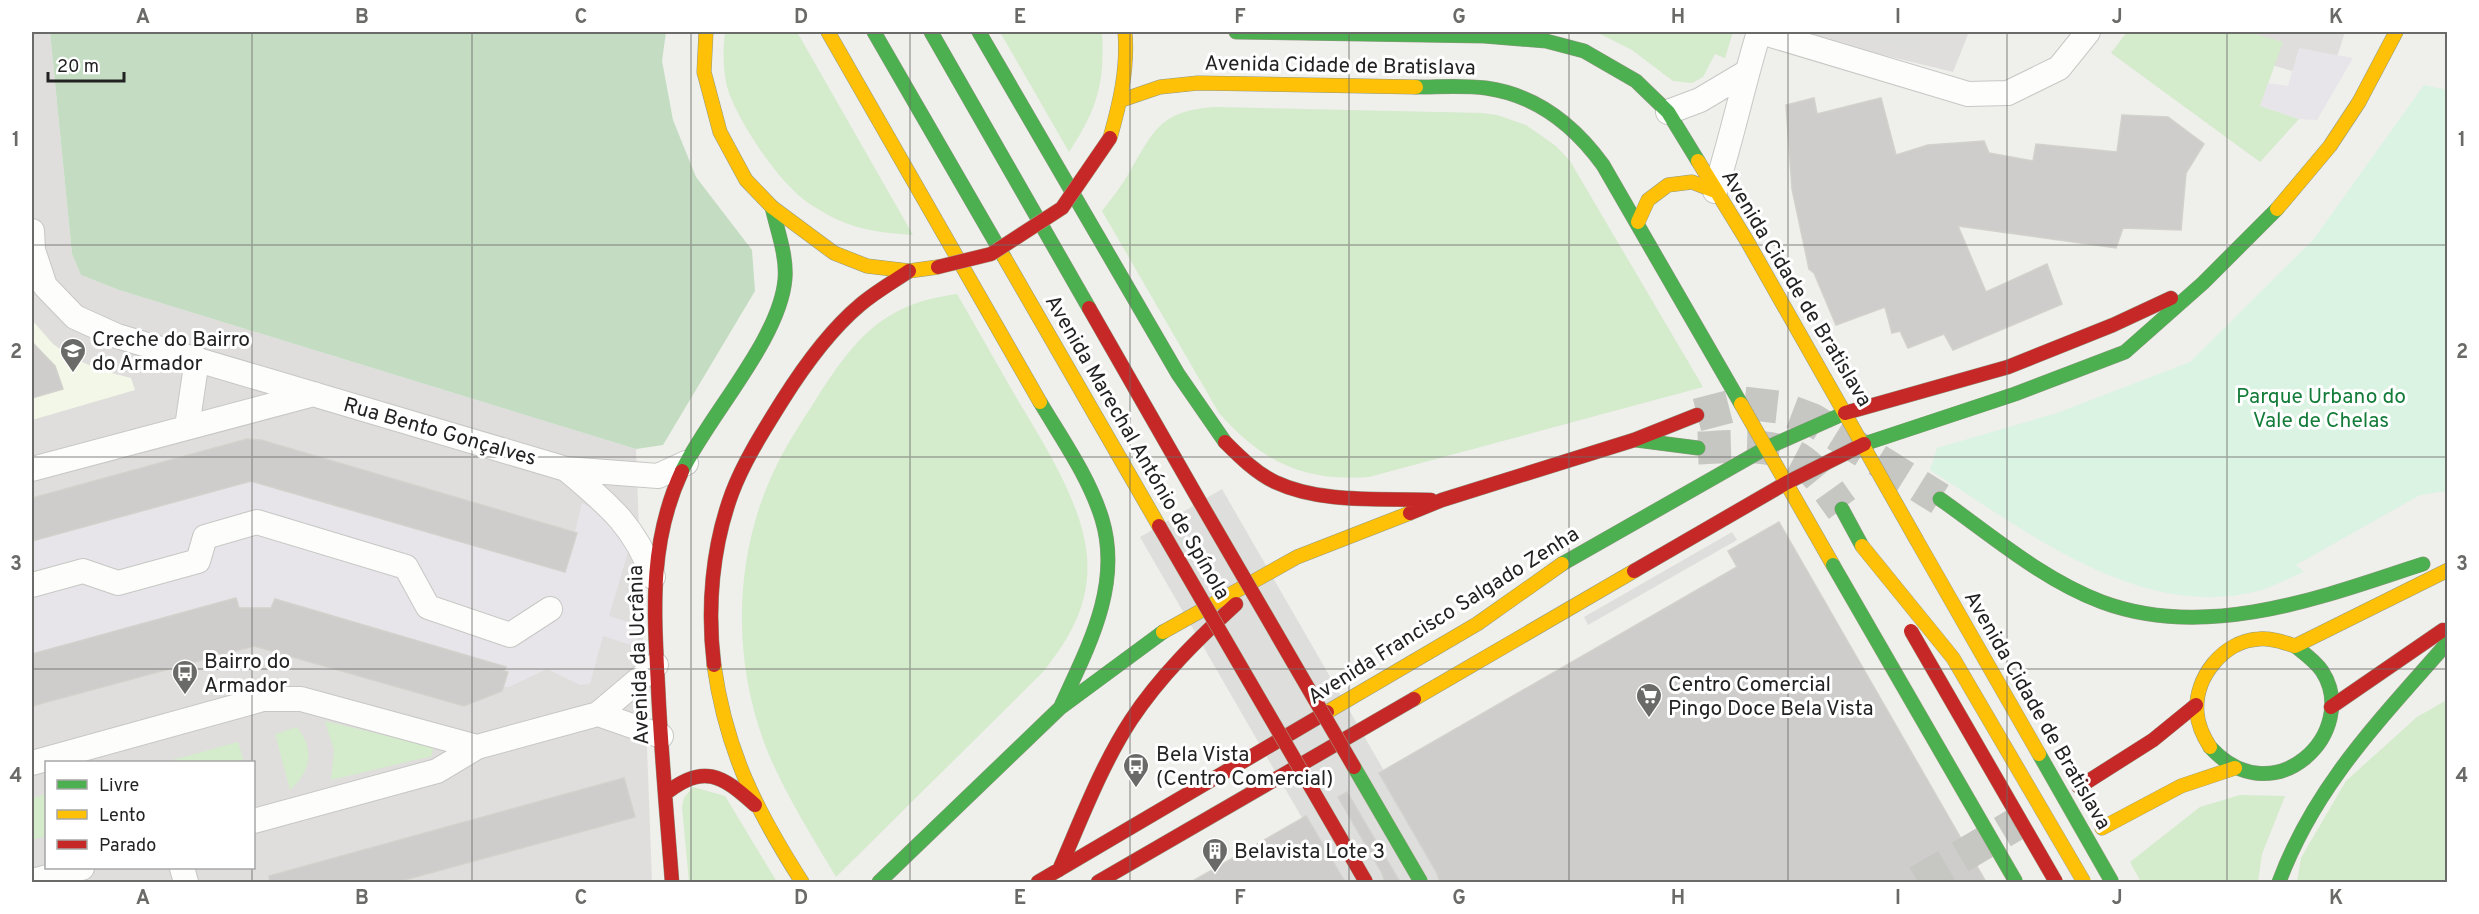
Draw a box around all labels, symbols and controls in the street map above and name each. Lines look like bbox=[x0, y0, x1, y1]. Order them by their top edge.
text: A bbox=[136, 5, 150, 31]
text: B bbox=[355, 5, 369, 31]
text: C bbox=[575, 5, 587, 31]
text: D bbox=[794, 5, 808, 31]
text: E bbox=[1014, 5, 1026, 31]
text: F bbox=[1234, 5, 1246, 31]
text: G bbox=[1452, 5, 1466, 31]
text: H bbox=[1671, 5, 1685, 31]
text: I bbox=[1895, 5, 1901, 31]
text: J bbox=[2111, 5, 2123, 31]
text: K bbox=[2329, 5, 2343, 31]
scale bar bbox=[48, 45, 124, 83]
street label: Avenida Cidade de Bratislava bbox=[1204, 51, 1476, 82]
text: 20 m bbox=[57, 56, 99, 79]
text: 1 bbox=[12, 128, 20, 154]
text: 1 bbox=[2458, 128, 2466, 154]
street label: Avenida Cidade de Bratislava bbox=[1714, 166, 1877, 412]
street label: Avenida Marechal António de Spínola bbox=[1038, 291, 1235, 605]
place label: Creche do Bairro do Armador bbox=[92, 327, 250, 378]
school or university icon: Creche do Bairro do Armador bbox=[58, 336, 88, 374]
text: 2 bbox=[10, 340, 22, 366]
text: 2 bbox=[2456, 340, 2468, 366]
park label: Parque Urbano do Vale de Chelas bbox=[2236, 384, 2406, 435]
street label: Rua Bento Gonçalves bbox=[340, 392, 539, 473]
street label: Avenida Francisco Salgado Zenha bbox=[1303, 521, 1585, 711]
text: 3 bbox=[10, 552, 22, 578]
text: 3 bbox=[2456, 552, 2468, 578]
street label: Avenida da Ucrânia bbox=[623, 564, 656, 745]
street label: Avenida Cidade de Bratislava bbox=[1957, 587, 2116, 835]
place label: Bairro do Armador bbox=[204, 649, 290, 700]
bus stop icon: Bairro do Armador bbox=[170, 658, 200, 696]
place label: Centro Comercial Pingo Doce Bela Vista bbox=[1668, 672, 1873, 723]
supermarket icon: Centro Comercial Pingo Doce Bela Vista bbox=[1634, 681, 1664, 719]
place label: Bela Vista (Centro Comercial) bbox=[1156, 742, 1333, 793]
bus stop icon: Bela Vista (Centro Comercial) bbox=[1121, 751, 1151, 789]
legend bbox=[45, 761, 255, 869]
text: 4 bbox=[10, 764, 22, 790]
text: 4 bbox=[2456, 764, 2468, 790]
text: Livre bbox=[99, 775, 139, 798]
text: Lento bbox=[99, 805, 145, 828]
text: Parado bbox=[99, 835, 156, 858]
building icon: Belavista Lote 3 bbox=[1200, 836, 1230, 874]
place label: Belavista Lote 3 bbox=[1234, 839, 1385, 866]
text: A bbox=[136, 886, 150, 912]
text: B bbox=[355, 886, 369, 912]
text: C bbox=[575, 886, 587, 912]
text: D bbox=[794, 886, 808, 912]
text: E bbox=[1014, 886, 1026, 912]
text: F bbox=[1234, 886, 1246, 912]
text: G bbox=[1452, 886, 1466, 912]
text: H bbox=[1671, 886, 1685, 912]
text: I bbox=[1895, 886, 1901, 912]
text: J bbox=[2111, 886, 2123, 912]
text: K bbox=[2329, 886, 2343, 912]

